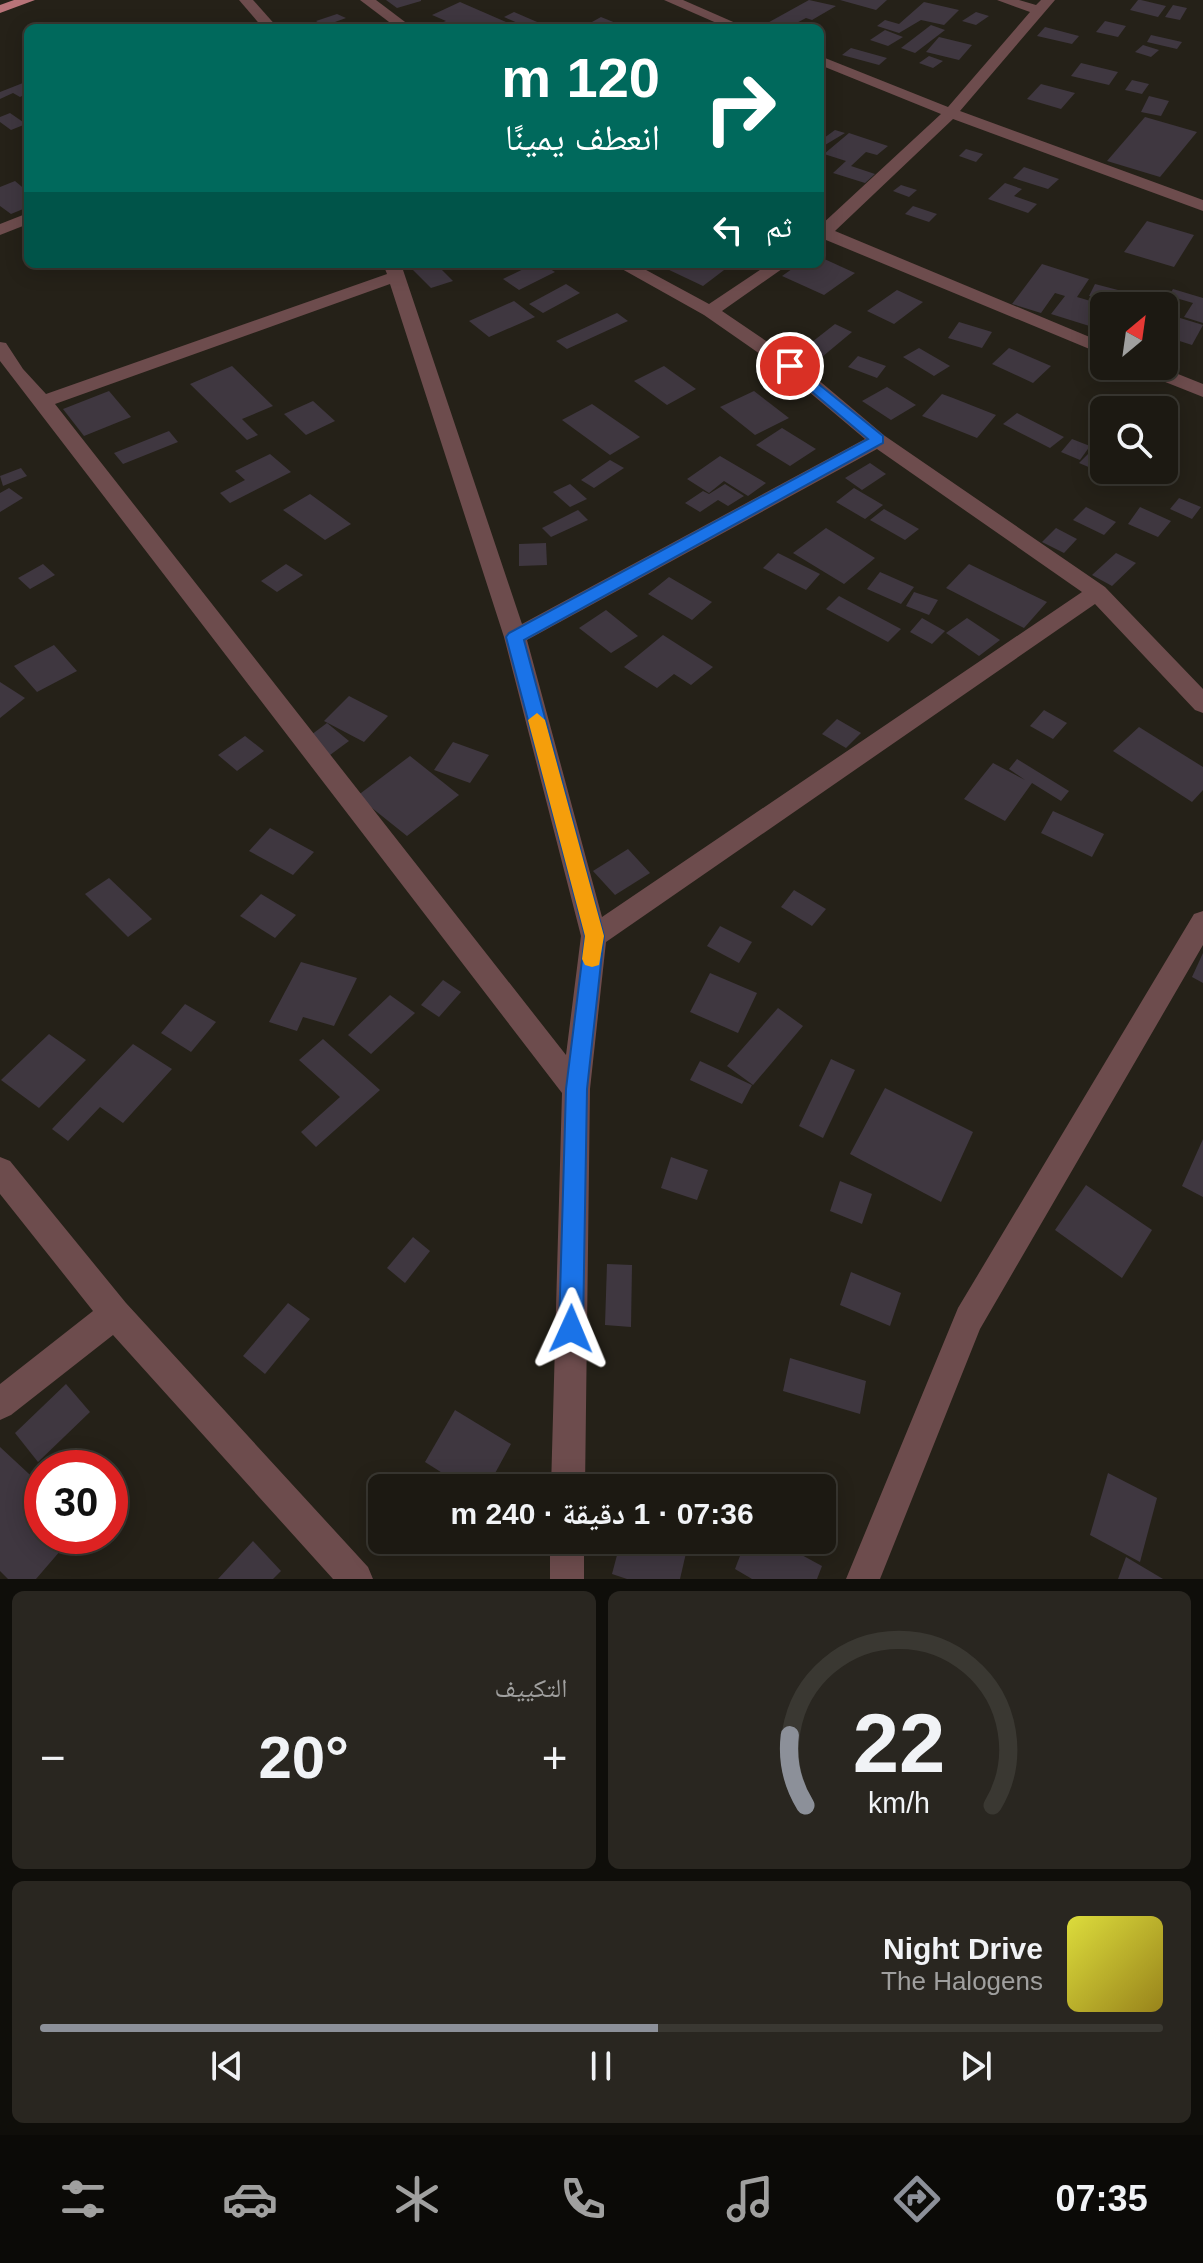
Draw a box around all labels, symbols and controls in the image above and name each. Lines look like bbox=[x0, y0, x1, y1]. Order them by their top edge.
text: 120 m bbox=[501, 46, 660, 109]
icon: right bbox=[688, 56, 792, 160]
text: انعطف يمينًا bbox=[505, 117, 660, 158]
icon: left bbox=[706, 208, 750, 252]
text: ثم bbox=[766, 210, 792, 243]
north arrow bbox=[1090, 292, 1178, 380]
map controls bbox=[1090, 292, 1178, 484]
pin bbox=[756, 332, 824, 400]
icon: arrive bbox=[768, 344, 812, 388]
button: search bbox=[1090, 396, 1178, 484]
position arrow bbox=[529, 1287, 613, 1371]
speed limit sign: 30 bbox=[24, 1450, 128, 1554]
text: 07:36 · 1 دقيقة · 240 m bbox=[450, 1497, 754, 1530]
text: التكييف bbox=[495, 1673, 568, 1703]
text: 22 bbox=[853, 1697, 946, 1790]
text: 20° bbox=[258, 1724, 349, 1791]
text: − bbox=[40, 1733, 66, 1782]
text: + bbox=[542, 1733, 567, 1782]
text: km/h bbox=[868, 1787, 930, 1819]
text: Night Drive bbox=[883, 1932, 1043, 1965]
text: The Halogens bbox=[881, 1966, 1043, 1996]
icon: previous bbox=[205, 2044, 249, 2088]
icon: pause bbox=[579, 2044, 623, 2088]
icon: next bbox=[954, 2044, 998, 2088]
icon: filters bbox=[55, 2171, 111, 2227]
icon: car bbox=[222, 2171, 278, 2227]
icon: climate bbox=[389, 2171, 445, 2227]
icon: phone bbox=[555, 2171, 611, 2227]
icon: music bbox=[722, 2171, 778, 2227]
icon: directions bbox=[889, 2171, 945, 2227]
text: 07:35 bbox=[1056, 2178, 1148, 2219]

